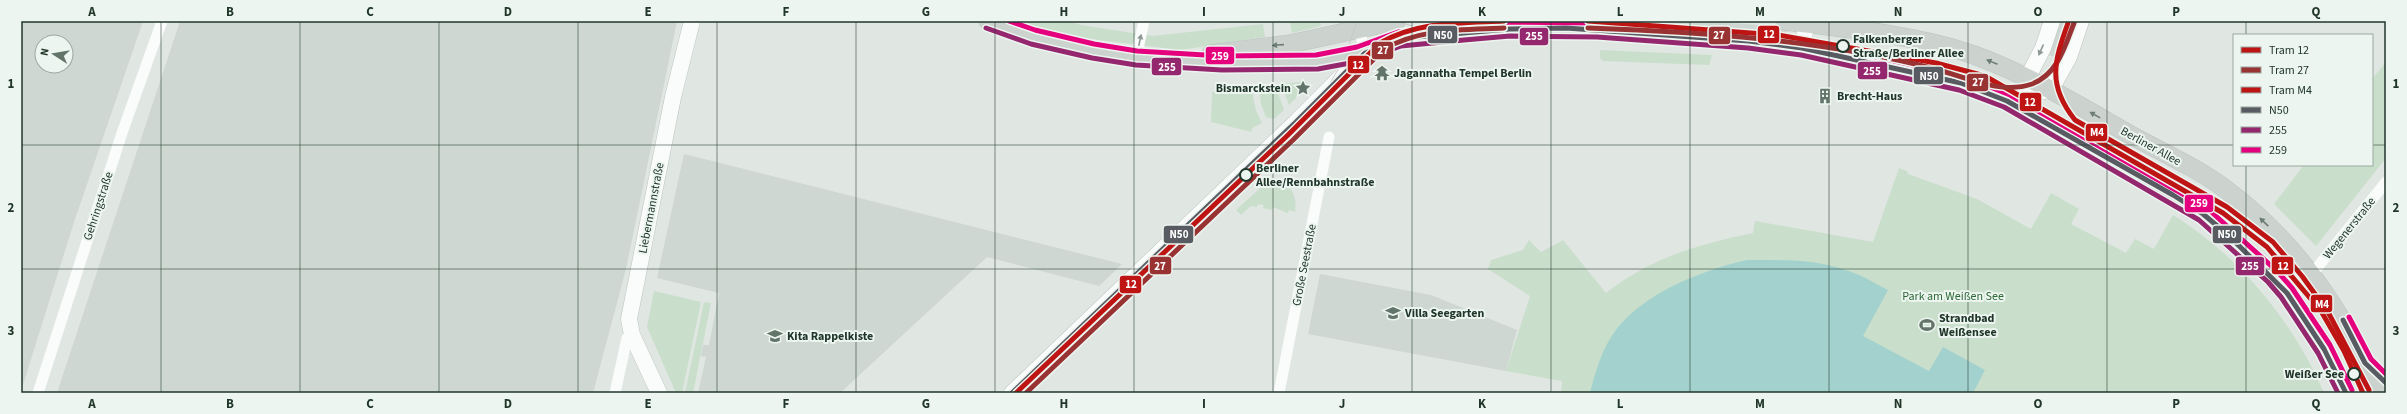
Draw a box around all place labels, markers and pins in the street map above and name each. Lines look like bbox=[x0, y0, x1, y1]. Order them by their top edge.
place label: Falkenberger Straße/Berliner Allee bbox=[1853, 31, 1964, 62]
marker: Falkenberger Straße/Berliner Allee bbox=[1836, 39, 1850, 53]
temple icon: Jagannatha Tempel Berlin bbox=[1373, 64, 1391, 82]
place label: Jagannatha Tempel Berlin bbox=[1394, 65, 1532, 82]
place icon: Bismarckstein bbox=[1294, 79, 1312, 97]
place label: Bismarckstein bbox=[1216, 80, 1291, 97]
building icon: Brecht-Haus bbox=[1816, 87, 1834, 105]
place label: Brecht-Haus bbox=[1837, 88, 1902, 105]
place label: Berliner Allee/Rennbahnstraße bbox=[1255, 160, 1374, 191]
marker: Berliner Allee/Rennbahnstraße bbox=[1239, 168, 1253, 182]
school or university icon: Villa Seegarten bbox=[1384, 304, 1402, 322]
place label: Villa Seegarten bbox=[1404, 305, 1484, 322]
place label: Strandbad Weißensee bbox=[1939, 310, 1997, 341]
sports icon: Strandbad Weißensee bbox=[1918, 316, 1936, 334]
school or university icon: Kita Rappelkiste bbox=[766, 327, 784, 345]
place label: Kita Rappelkiste bbox=[787, 328, 873, 345]
place label: Weißer See bbox=[2285, 366, 2344, 383]
marker: Weißer See bbox=[2347, 367, 2361, 381]

